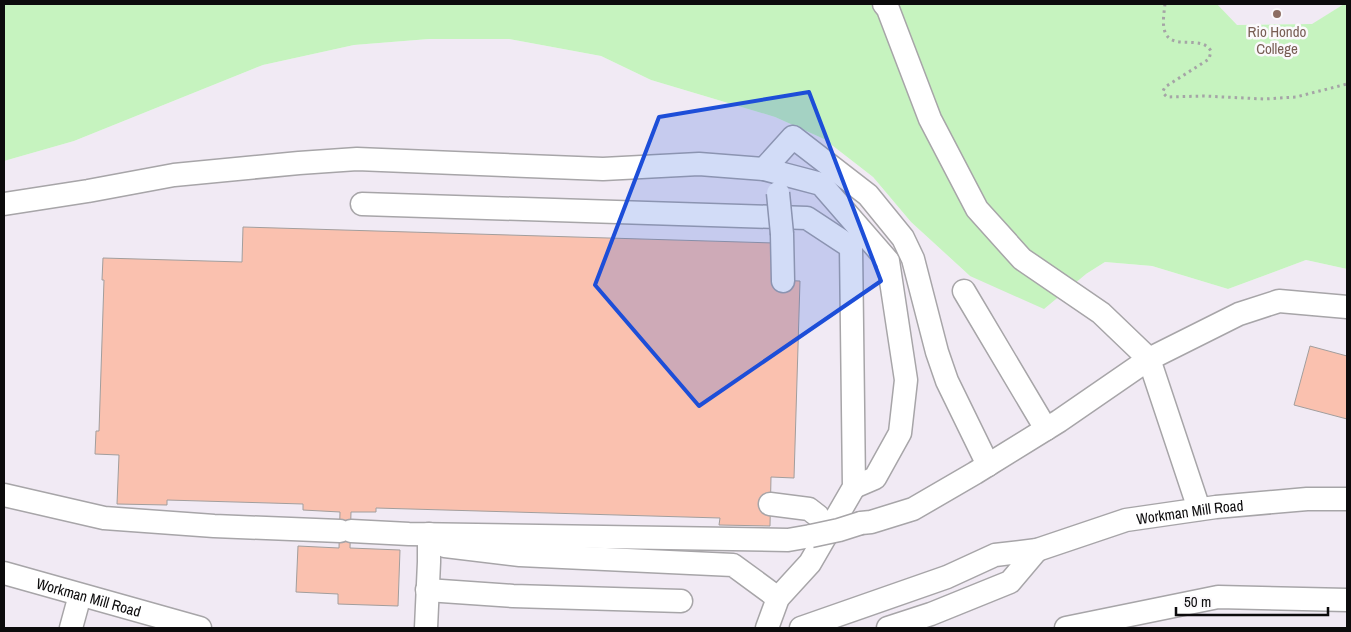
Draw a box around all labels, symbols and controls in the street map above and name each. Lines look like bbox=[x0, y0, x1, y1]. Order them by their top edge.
marker: Rio Hondo College bbox=[1271, 8, 1283, 20]
place label: Rio Hondo College bbox=[1248, 21, 1307, 59]
street label: Workman Mill Road bbox=[1135, 494, 1244, 529]
street label: Workman Mill Road bbox=[34, 572, 143, 621]
scale bar bbox=[1176, 584, 1328, 616]
text: 50 m bbox=[1184, 591, 1211, 612]

